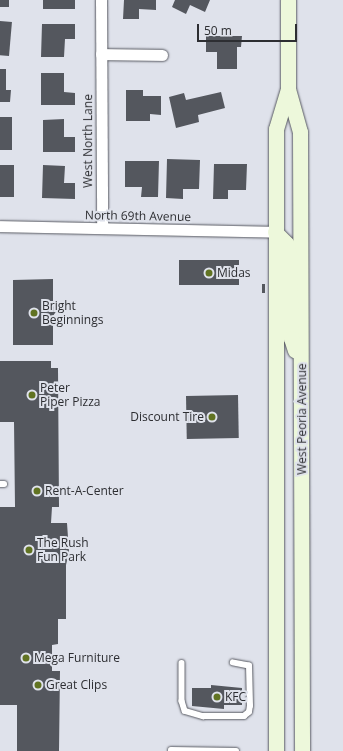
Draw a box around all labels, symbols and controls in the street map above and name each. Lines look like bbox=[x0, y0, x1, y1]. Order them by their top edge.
scale bar bbox=[199, 16, 299, 42]
text: 50 m bbox=[204, 22, 232, 39]
street label: West North Lane bbox=[81, 94, 95, 188]
street label: North 69th Avenue bbox=[85, 208, 191, 224]
place label: Midas bbox=[217, 266, 251, 280]
marker: Midas bbox=[204, 268, 214, 278]
place label: Bright Beginnings bbox=[42, 299, 103, 327]
marker: Bright Beginnings bbox=[29, 308, 39, 318]
street label: West Peoria Avenue bbox=[295, 363, 309, 475]
place label: Peter Piper Pizza bbox=[40, 381, 101, 409]
marker: Peter Piper Pizza bbox=[27, 390, 37, 400]
place label: Discount Tire bbox=[130, 410, 204, 424]
marker: Discount Tire bbox=[207, 412, 217, 422]
place label: Rent-A-Center bbox=[45, 484, 124, 498]
marker: Rent-A-Center bbox=[32, 486, 42, 496]
place label: The Rush Fun Park bbox=[37, 536, 89, 564]
marker: The Rush Fun Park bbox=[24, 545, 34, 555]
place label: Mega Furniture bbox=[34, 651, 120, 665]
marker: Mega Furniture bbox=[21, 653, 31, 663]
place label: Great Clips bbox=[46, 678, 107, 692]
marker: Great Clips bbox=[33, 680, 43, 690]
place label: KFC bbox=[225, 690, 246, 704]
marker: KFC bbox=[212, 692, 222, 702]

